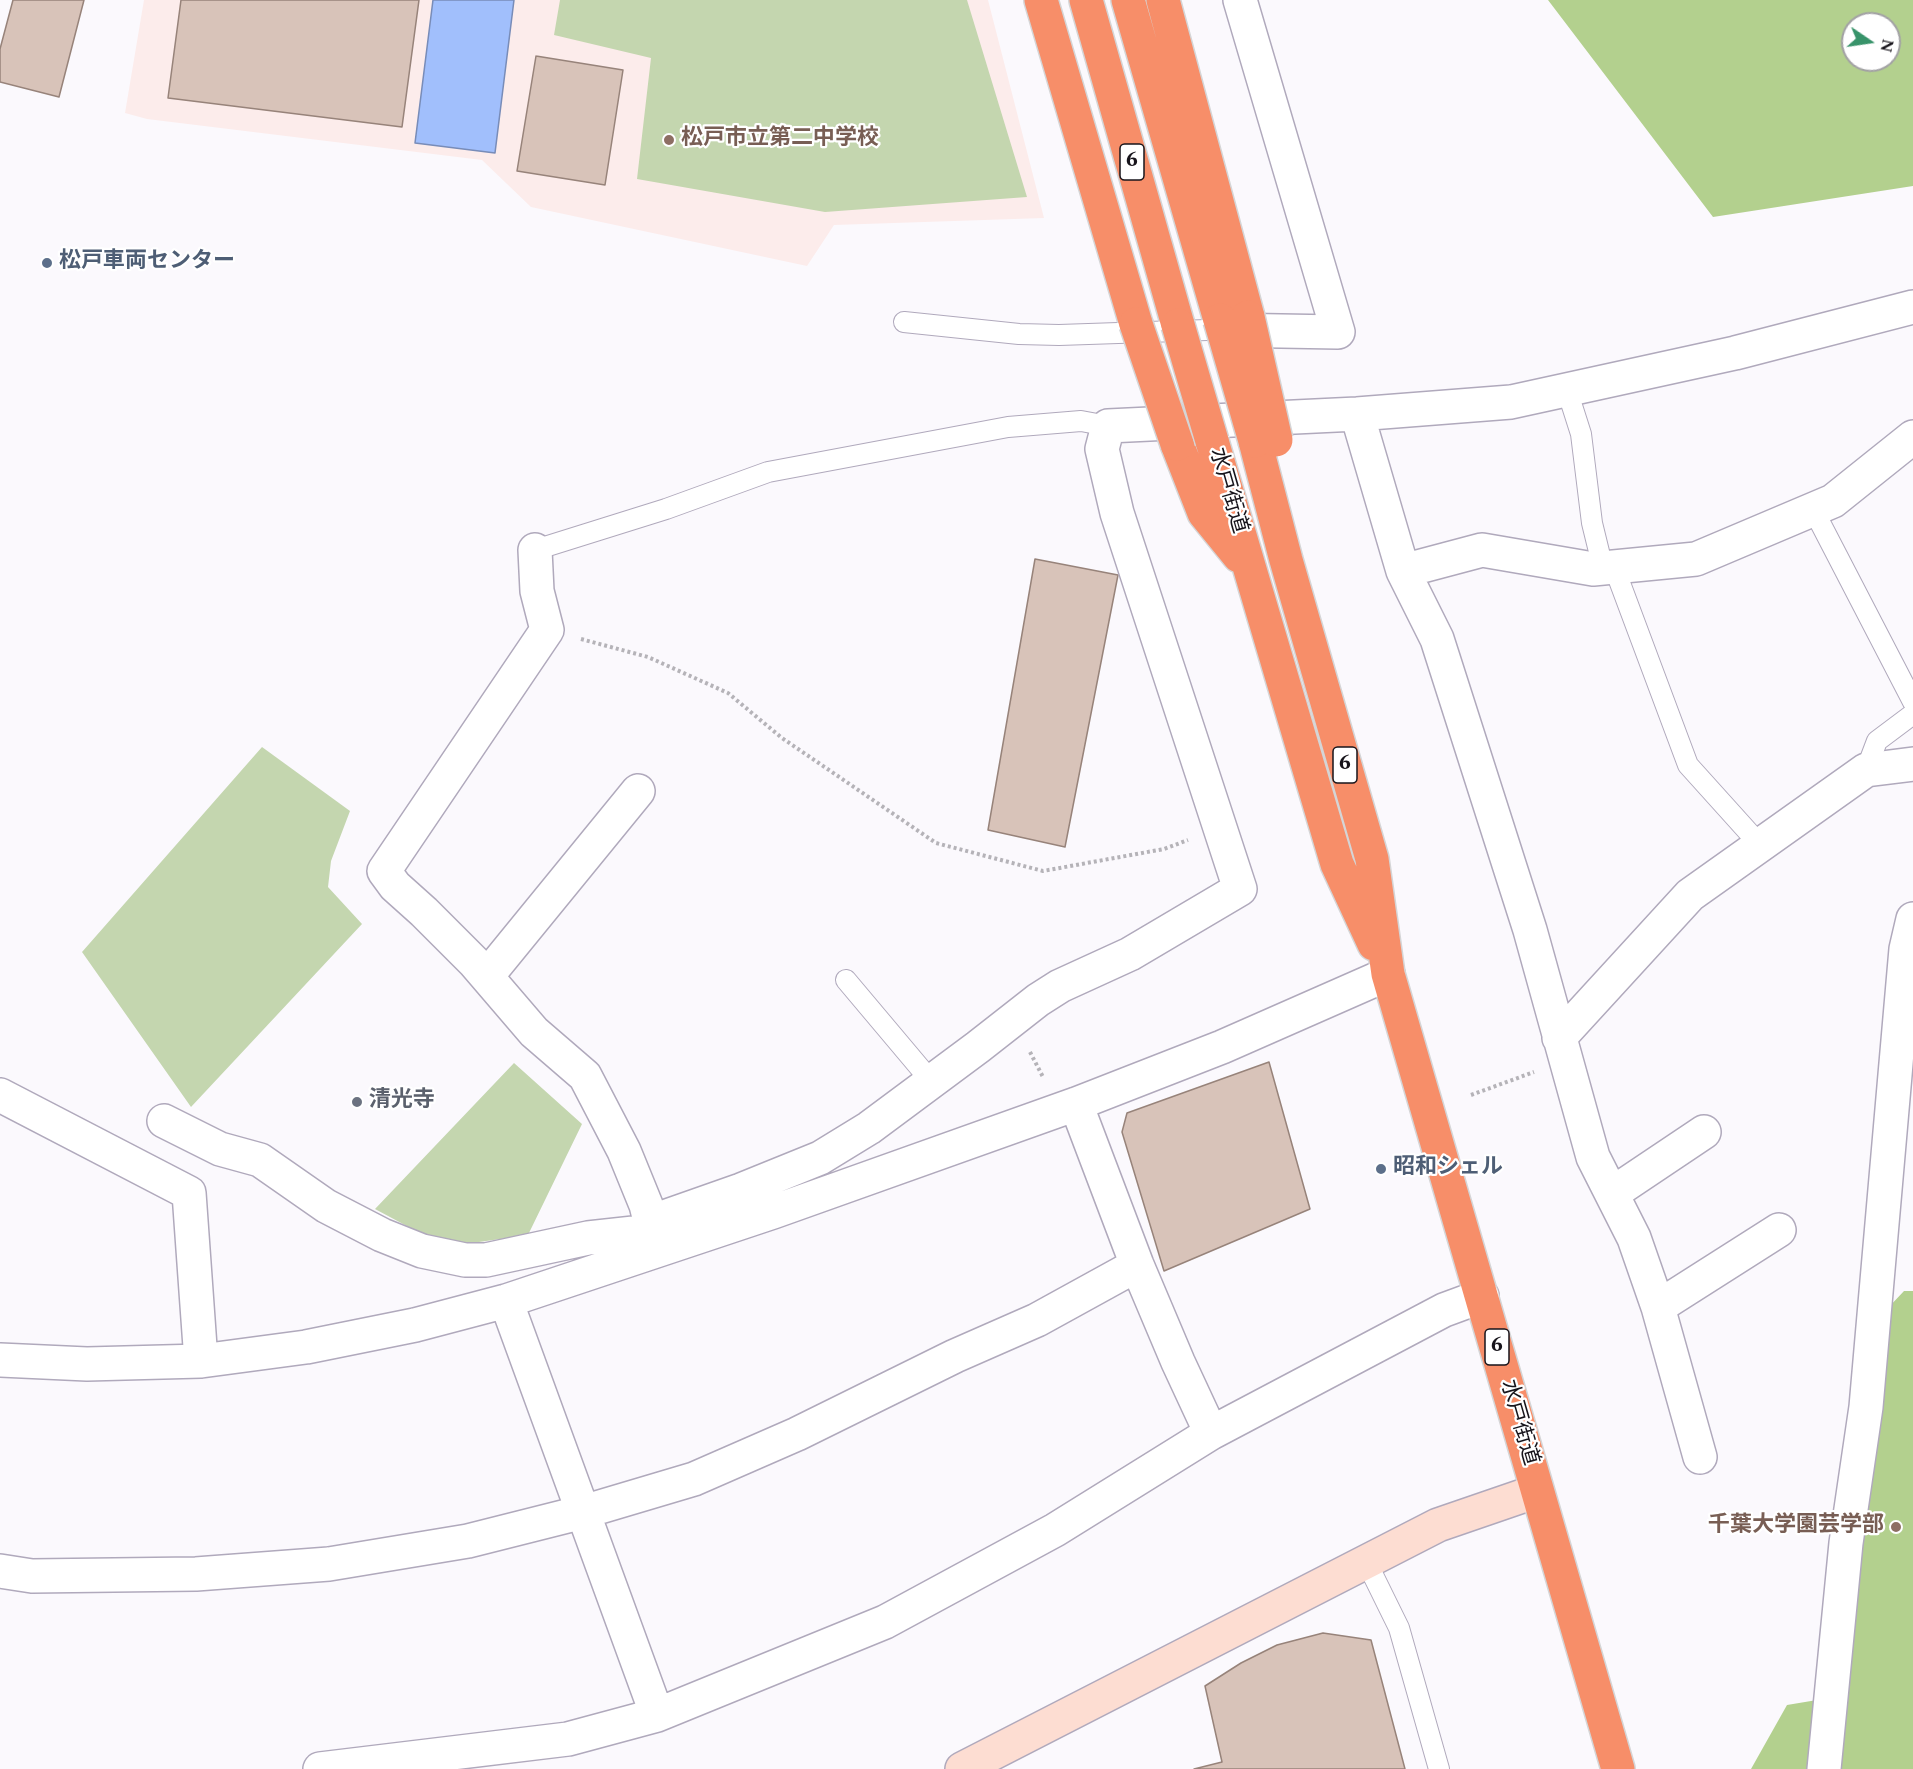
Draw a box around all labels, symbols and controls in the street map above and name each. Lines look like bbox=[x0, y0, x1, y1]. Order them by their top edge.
north arrow bbox=[1841, 12, 1901, 72]
text: N bbox=[1873, 37, 1900, 55]
place label: 松戸市立第二中学校 bbox=[681, 127, 879, 153]
marker: 松戸市立第二中学校 bbox=[662, 133, 676, 147]
road number: 6 bbox=[1120, 144, 1144, 180]
place label: 松戸車両センター bbox=[59, 250, 235, 276]
marker: 松戸車両センター bbox=[40, 256, 54, 270]
street label: 水戸街道 bbox=[1202, 445, 1252, 537]
road number: 6 bbox=[1333, 747, 1357, 783]
place label: 清光寺 bbox=[369, 1089, 435, 1115]
marker: 清光寺 bbox=[350, 1095, 364, 1109]
place label: 昭和シェル bbox=[1393, 1156, 1503, 1182]
marker: 昭和シェル bbox=[1374, 1162, 1388, 1176]
road number: 6 bbox=[1485, 1329, 1509, 1365]
street label: 水戸街道 bbox=[1493, 1377, 1543, 1469]
place label: 千葉大学園芸学部 bbox=[1708, 1514, 1884, 1540]
marker: 千葉大学園芸学部 bbox=[1889, 1520, 1903, 1534]

